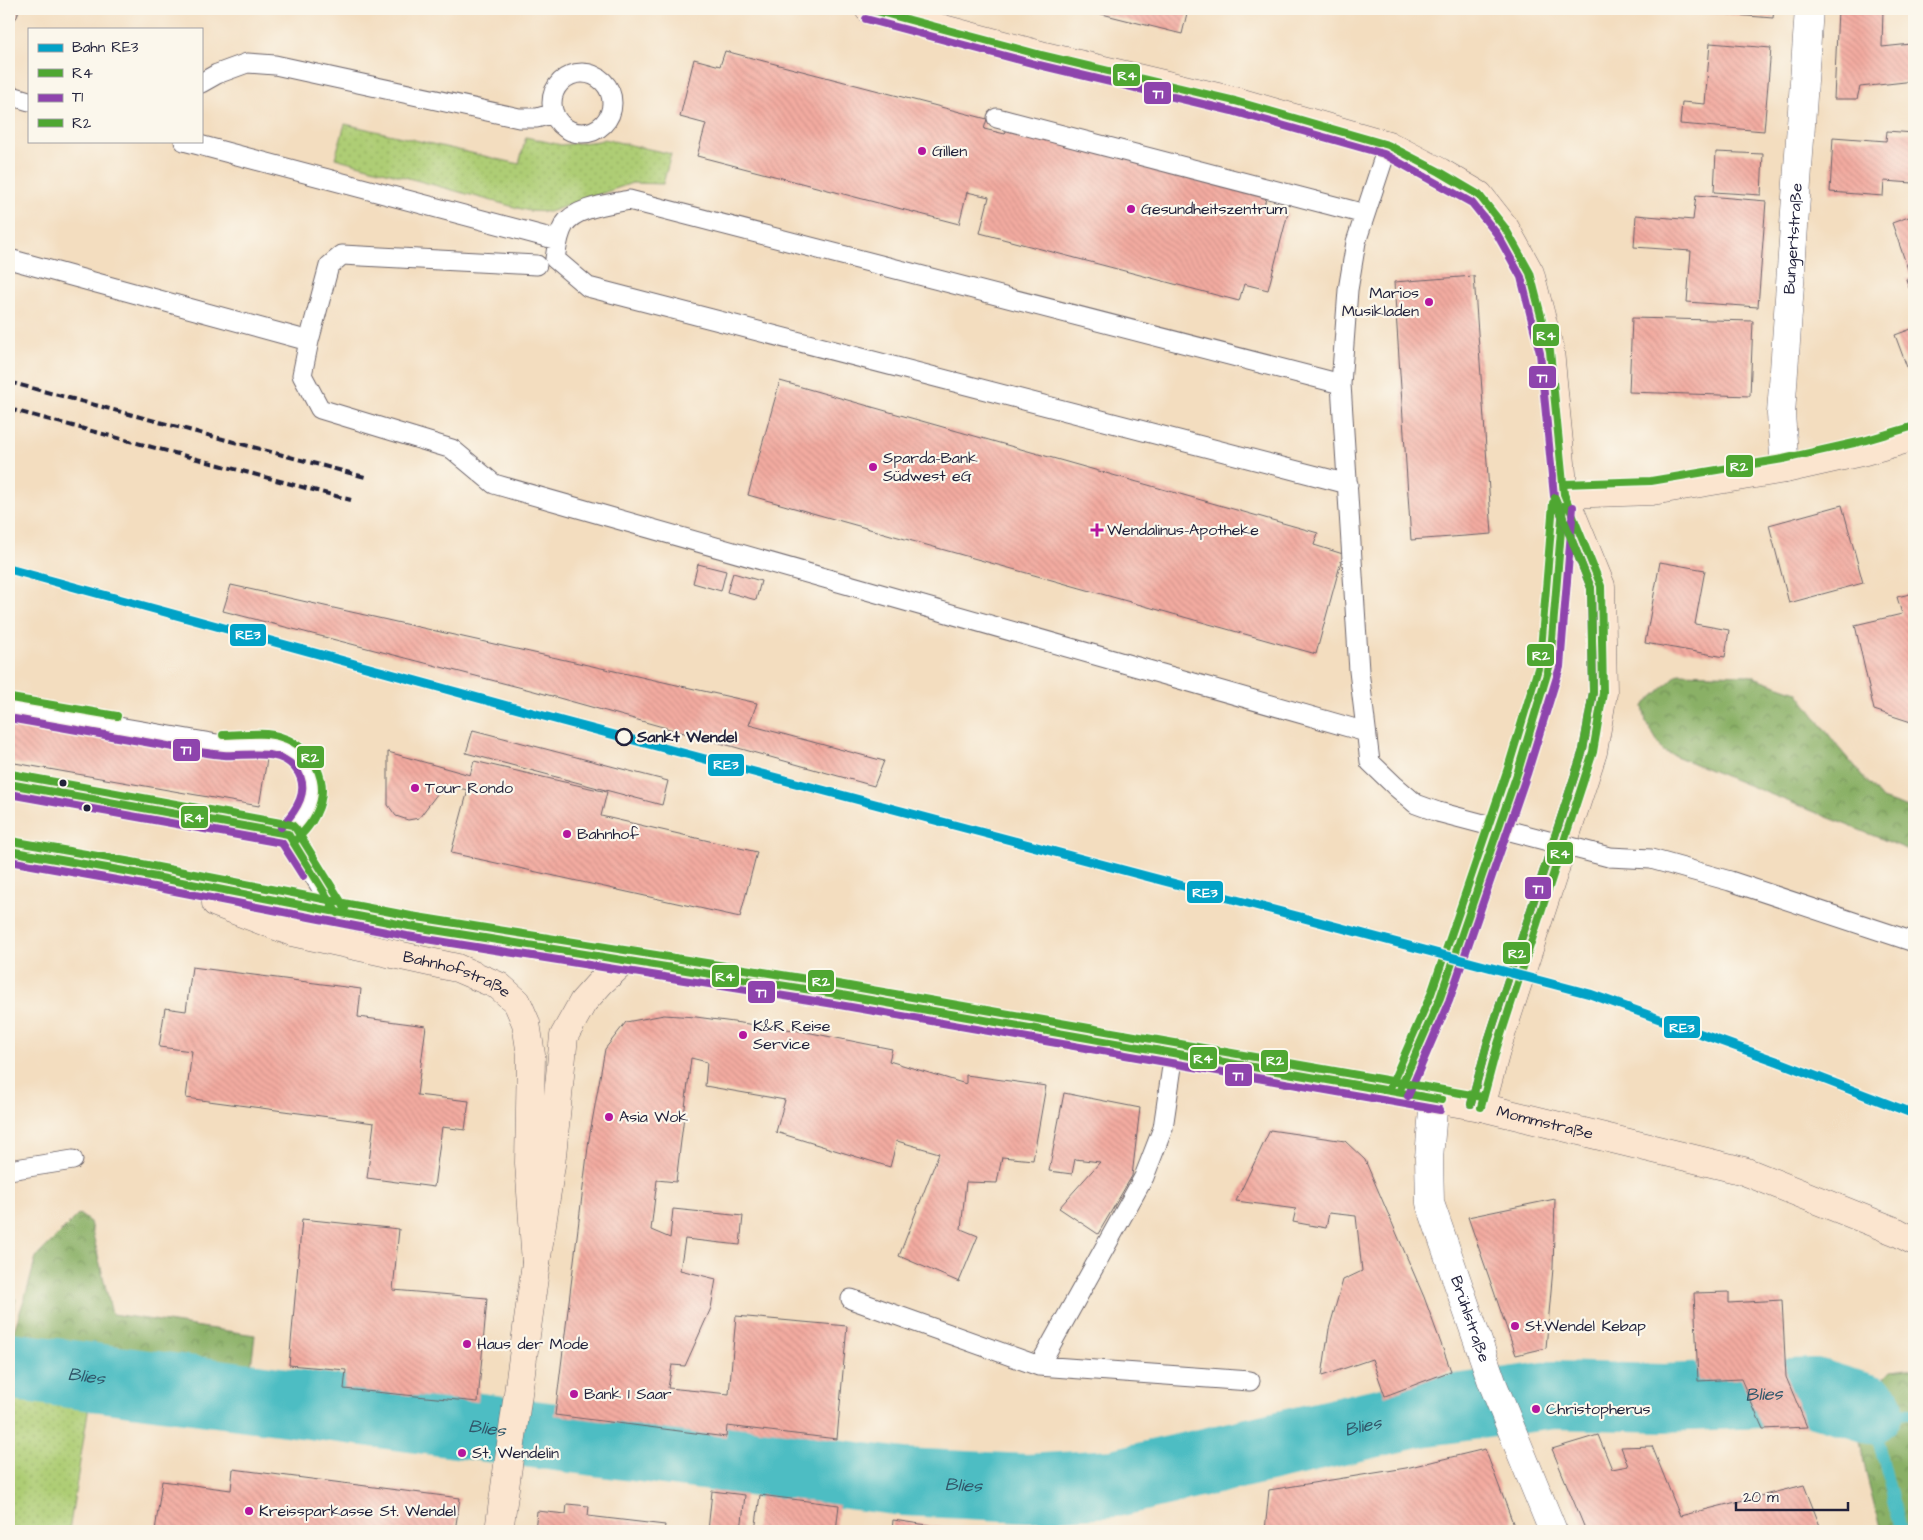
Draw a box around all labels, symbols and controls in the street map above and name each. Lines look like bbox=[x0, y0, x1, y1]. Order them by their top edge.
legend bbox=[28, 28, 202, 142]
text: Bahn RE3 bbox=[72, 37, 139, 58]
text: R4 bbox=[72, 63, 93, 84]
line badge: R4 bbox=[1112, 63, 1141, 87]
text: R4 bbox=[1117, 66, 1137, 86]
line badge: T1 bbox=[1143, 81, 1172, 105]
text: T1 bbox=[1152, 84, 1163, 104]
text: T1 bbox=[72, 87, 83, 108]
text: R2 bbox=[72, 113, 92, 134]
place label: Gillen bbox=[932, 140, 967, 162]
marker: Gillen bbox=[916, 145, 928, 157]
street label: Bungertstraße bbox=[1778, 182, 1808, 295]
place label: Gesundheitszentrum bbox=[1141, 198, 1288, 220]
marker: Gesundheitszentrum bbox=[1125, 203, 1137, 215]
place label: Marios Musikladen bbox=[1342, 282, 1419, 322]
marker: Marios Musikladen bbox=[1423, 296, 1435, 308]
line badge: R4 bbox=[1532, 323, 1560, 347]
text: R4 bbox=[1536, 326, 1556, 346]
line badge: T1 bbox=[1528, 365, 1557, 389]
text: T1 bbox=[1536, 368, 1547, 388]
place label: Sparda-Bank Südwest eG bbox=[883, 447, 978, 487]
line badge: R2 bbox=[1725, 454, 1754, 478]
text: R2 bbox=[1730, 457, 1749, 477]
marker: Sparda-Bank Südwest eG bbox=[867, 461, 879, 473]
place label: Wendalinus-Apotheke bbox=[1107, 519, 1259, 541]
marker: Wendalinus-Apotheke bbox=[1091, 524, 1103, 536]
line badge: RE3 bbox=[229, 623, 267, 647]
text: RE3 bbox=[235, 625, 262, 645]
line badge: R2 bbox=[1526, 643, 1555, 667]
text: R2 bbox=[1532, 646, 1551, 666]
place label: Sankt Wendel bbox=[636, 726, 738, 748]
marker: Sankt Wendel bbox=[615, 728, 633, 746]
line badge: T1 bbox=[172, 738, 201, 762]
text: T1 bbox=[180, 740, 191, 760]
line badge: R2 bbox=[296, 745, 325, 769]
text: R2 bbox=[301, 748, 320, 768]
line badge: RE3 bbox=[707, 753, 745, 777]
text: RE3 bbox=[713, 755, 740, 775]
place label: Tour Rondo bbox=[425, 777, 513, 799]
unlabelled marker bbox=[58, 778, 68, 788]
marker: Tour Rondo bbox=[409, 782, 421, 794]
unlabelled marker bbox=[82, 803, 92, 813]
line badge: R4 bbox=[180, 805, 209, 829]
text: R4 bbox=[184, 808, 204, 828]
place label: Bahnhof bbox=[577, 823, 639, 845]
marker: Bahnhof bbox=[561, 828, 573, 840]
line badge: R4 bbox=[1546, 841, 1574, 865]
text: R4 bbox=[1550, 844, 1570, 864]
line badge: T1 bbox=[1524, 876, 1552, 900]
text: T1 bbox=[1532, 879, 1543, 899]
line badge: RE3 bbox=[1186, 880, 1224, 904]
text: RE3 bbox=[1192, 883, 1219, 903]
line badge: R2 bbox=[1502, 941, 1531, 965]
text: R2 bbox=[1508, 944, 1527, 964]
street label: Bahnhofstraße bbox=[401, 946, 516, 1003]
line badge: R4 bbox=[711, 964, 740, 988]
text: R4 bbox=[715, 967, 735, 987]
line badge: R2 bbox=[807, 969, 835, 993]
text: R2 bbox=[812, 972, 831, 992]
line badge: T1 bbox=[747, 980, 776, 1004]
text: T1 bbox=[755, 983, 766, 1003]
place label: K&R Reise Service bbox=[753, 1015, 831, 1055]
line badge: RE3 bbox=[1663, 1015, 1701, 1039]
text: RE3 bbox=[1669, 1018, 1696, 1038]
marker: K&R Reise Service bbox=[737, 1029, 749, 1041]
line badge: R4 bbox=[1189, 1046, 1218, 1070]
text: R4 bbox=[1193, 1049, 1213, 1069]
line badge: R2 bbox=[1260, 1049, 1289, 1073]
text: R2 bbox=[1266, 1051, 1285, 1071]
line badge: T1 bbox=[1224, 1063, 1253, 1087]
text: T1 bbox=[1232, 1066, 1243, 1086]
street label: Mommstraße bbox=[1494, 1100, 1596, 1145]
place label: Asia Wok bbox=[619, 1106, 688, 1128]
marker: Asia Wok bbox=[603, 1111, 615, 1123]
street label: Brühlstraße bbox=[1445, 1273, 1495, 1366]
place label: St.Wendel Kebap bbox=[1525, 1315, 1646, 1337]
marker: St.Wendel Kebap bbox=[1509, 1320, 1521, 1332]
place label: Haus der Mode bbox=[477, 1333, 589, 1355]
marker: Haus der Mode bbox=[461, 1338, 473, 1350]
water label: Blies bbox=[66, 1361, 107, 1391]
water label: Blies bbox=[1745, 1381, 1784, 1407]
place label: Bank 1 Saar bbox=[584, 1383, 672, 1405]
marker: Bank 1 Saar bbox=[568, 1388, 580, 1400]
place label: Christopherus bbox=[1546, 1398, 1650, 1420]
marker: Christopherus bbox=[1530, 1403, 1542, 1415]
water label: Blies bbox=[1342, 1409, 1385, 1442]
water label: Blies bbox=[467, 1413, 508, 1443]
place label: St. Wendelin bbox=[472, 1442, 559, 1464]
marker: St. Wendelin bbox=[456, 1447, 468, 1459]
water label: Blies bbox=[944, 1472, 984, 1498]
scale bar bbox=[1736, 1480, 1848, 1512]
text: 20 m bbox=[1743, 1487, 1779, 1508]
place label: Kreissparkasse St. Wendel bbox=[259, 1500, 456, 1522]
marker: Kreissparkasse St. Wendel bbox=[243, 1505, 255, 1517]

